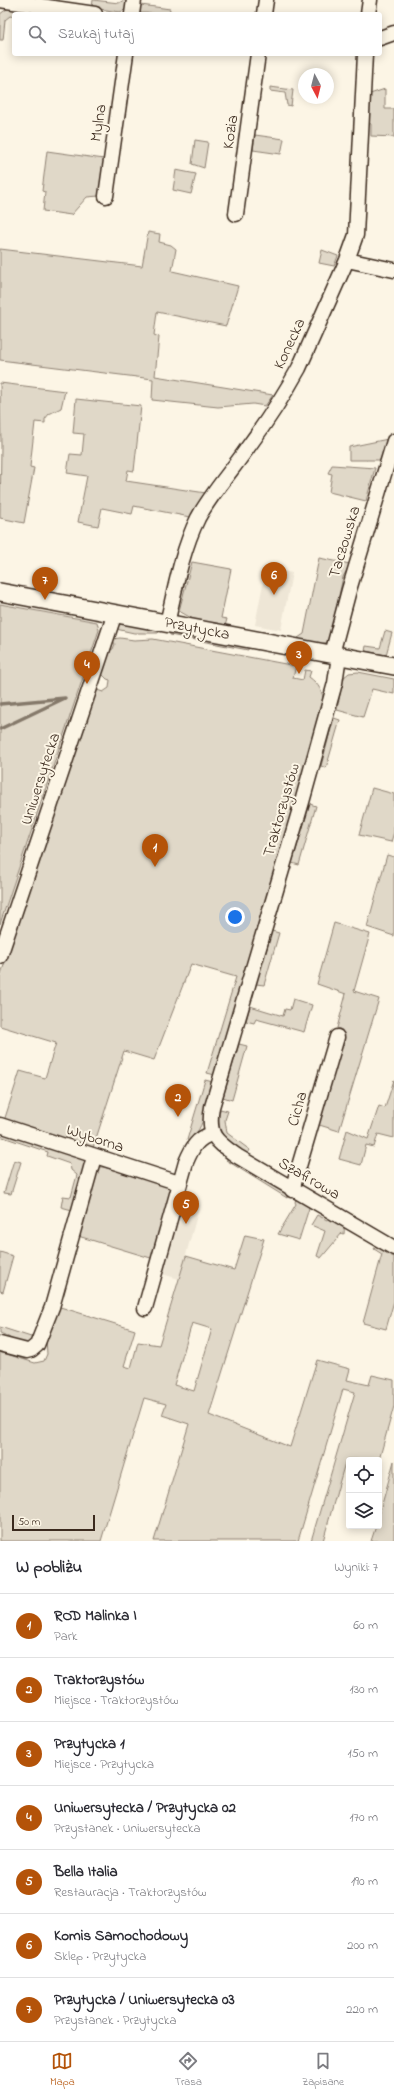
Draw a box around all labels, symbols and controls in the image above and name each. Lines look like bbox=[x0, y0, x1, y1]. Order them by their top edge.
search box bbox=[12, 12, 382, 56]
icon: search bbox=[26, 23, 48, 45]
text: Szukaj tutaj bbox=[58, 23, 134, 45]
north arrow bbox=[298, 68, 334, 104]
street label: Mylna bbox=[84, 103, 114, 143]
street label: Kozia bbox=[217, 113, 245, 151]
street label: Konecka bbox=[268, 315, 312, 373]
street label: Taczowska bbox=[323, 503, 367, 581]
pin: 6 bbox=[261, 562, 287, 595]
pin: 7 bbox=[32, 567, 58, 600]
street label: Przytycka bbox=[162, 611, 232, 647]
pin: 3 bbox=[286, 641, 312, 674]
pin: 4 bbox=[74, 651, 100, 684]
street label: Uniwersytecka bbox=[15, 730, 67, 828]
street label: Traktorzystów bbox=[257, 760, 307, 860]
pin: 1 bbox=[142, 834, 168, 867]
your location bbox=[225, 907, 245, 927]
pin: 2 bbox=[165, 1084, 191, 1117]
street label: Cicha bbox=[282, 1089, 314, 1129]
street label: Wyborna bbox=[63, 1118, 127, 1160]
street label: Szafirowa bbox=[273, 1152, 345, 1206]
pin: 5 bbox=[173, 1191, 199, 1224]
map controls bbox=[346, 1457, 382, 1529]
button: locate bbox=[346, 1457, 382, 1493]
button: layers bbox=[346, 1493, 382, 1529]
scale bar bbox=[12, 1513, 95, 1532]
text: 50 m bbox=[18, 1514, 40, 1530]
text: W pobliżu bbox=[16, 1555, 82, 1580]
text: Wyniki: 7 bbox=[334, 1558, 378, 1577]
text: ROD Malinka I bbox=[54, 1605, 137, 1627]
text: 1 bbox=[27, 1616, 31, 1635]
text: 60 m bbox=[353, 1616, 378, 1635]
text: Park bbox=[54, 1627, 78, 1646]
text: Traktorzystów bbox=[54, 1669, 144, 1691]
text: 2 bbox=[26, 1680, 32, 1699]
text: 130 m bbox=[350, 1680, 378, 1699]
text: Miejsce · Traktorzystów bbox=[54, 1691, 178, 1710]
text: Przytycka 1 bbox=[54, 1733, 125, 1755]
text: 3 bbox=[26, 1744, 32, 1763]
text: 150 m bbox=[347, 1744, 378, 1763]
text: Miejsce · Przytycka bbox=[54, 1755, 154, 1774]
text: Uniwersytecka / Przytycka 02 bbox=[54, 1797, 236, 1819]
text: 4 bbox=[26, 1808, 32, 1827]
text: 170 m bbox=[350, 1808, 378, 1827]
text: Przystanek · Uniwersytecka bbox=[54, 1819, 201, 1838]
text: Bella Italia bbox=[54, 1861, 118, 1883]
text: 5 bbox=[25, 1872, 33, 1891]
text: 190 m bbox=[351, 1872, 378, 1891]
text: Restauracja · Traktorzystów bbox=[54, 1883, 206, 1902]
text: Komis Samochodowy bbox=[54, 1925, 188, 1947]
text: 6 bbox=[26, 1936, 32, 1955]
text: 200 m bbox=[347, 1936, 378, 1955]
text: Sklep · Przytycka bbox=[54, 1947, 146, 1966]
text: Przytycka / Uniwersytecka 03 bbox=[54, 1989, 235, 2011]
text: 7 bbox=[26, 2000, 32, 2019]
text: 220 m bbox=[346, 2000, 378, 2019]
text: Przystanek · Przytycka bbox=[54, 2011, 177, 2030]
tab: Mapa bbox=[50, 2050, 75, 2090]
tab: Trasa bbox=[175, 2050, 202, 2090]
tab: Zapisane bbox=[302, 2050, 344, 2090]

